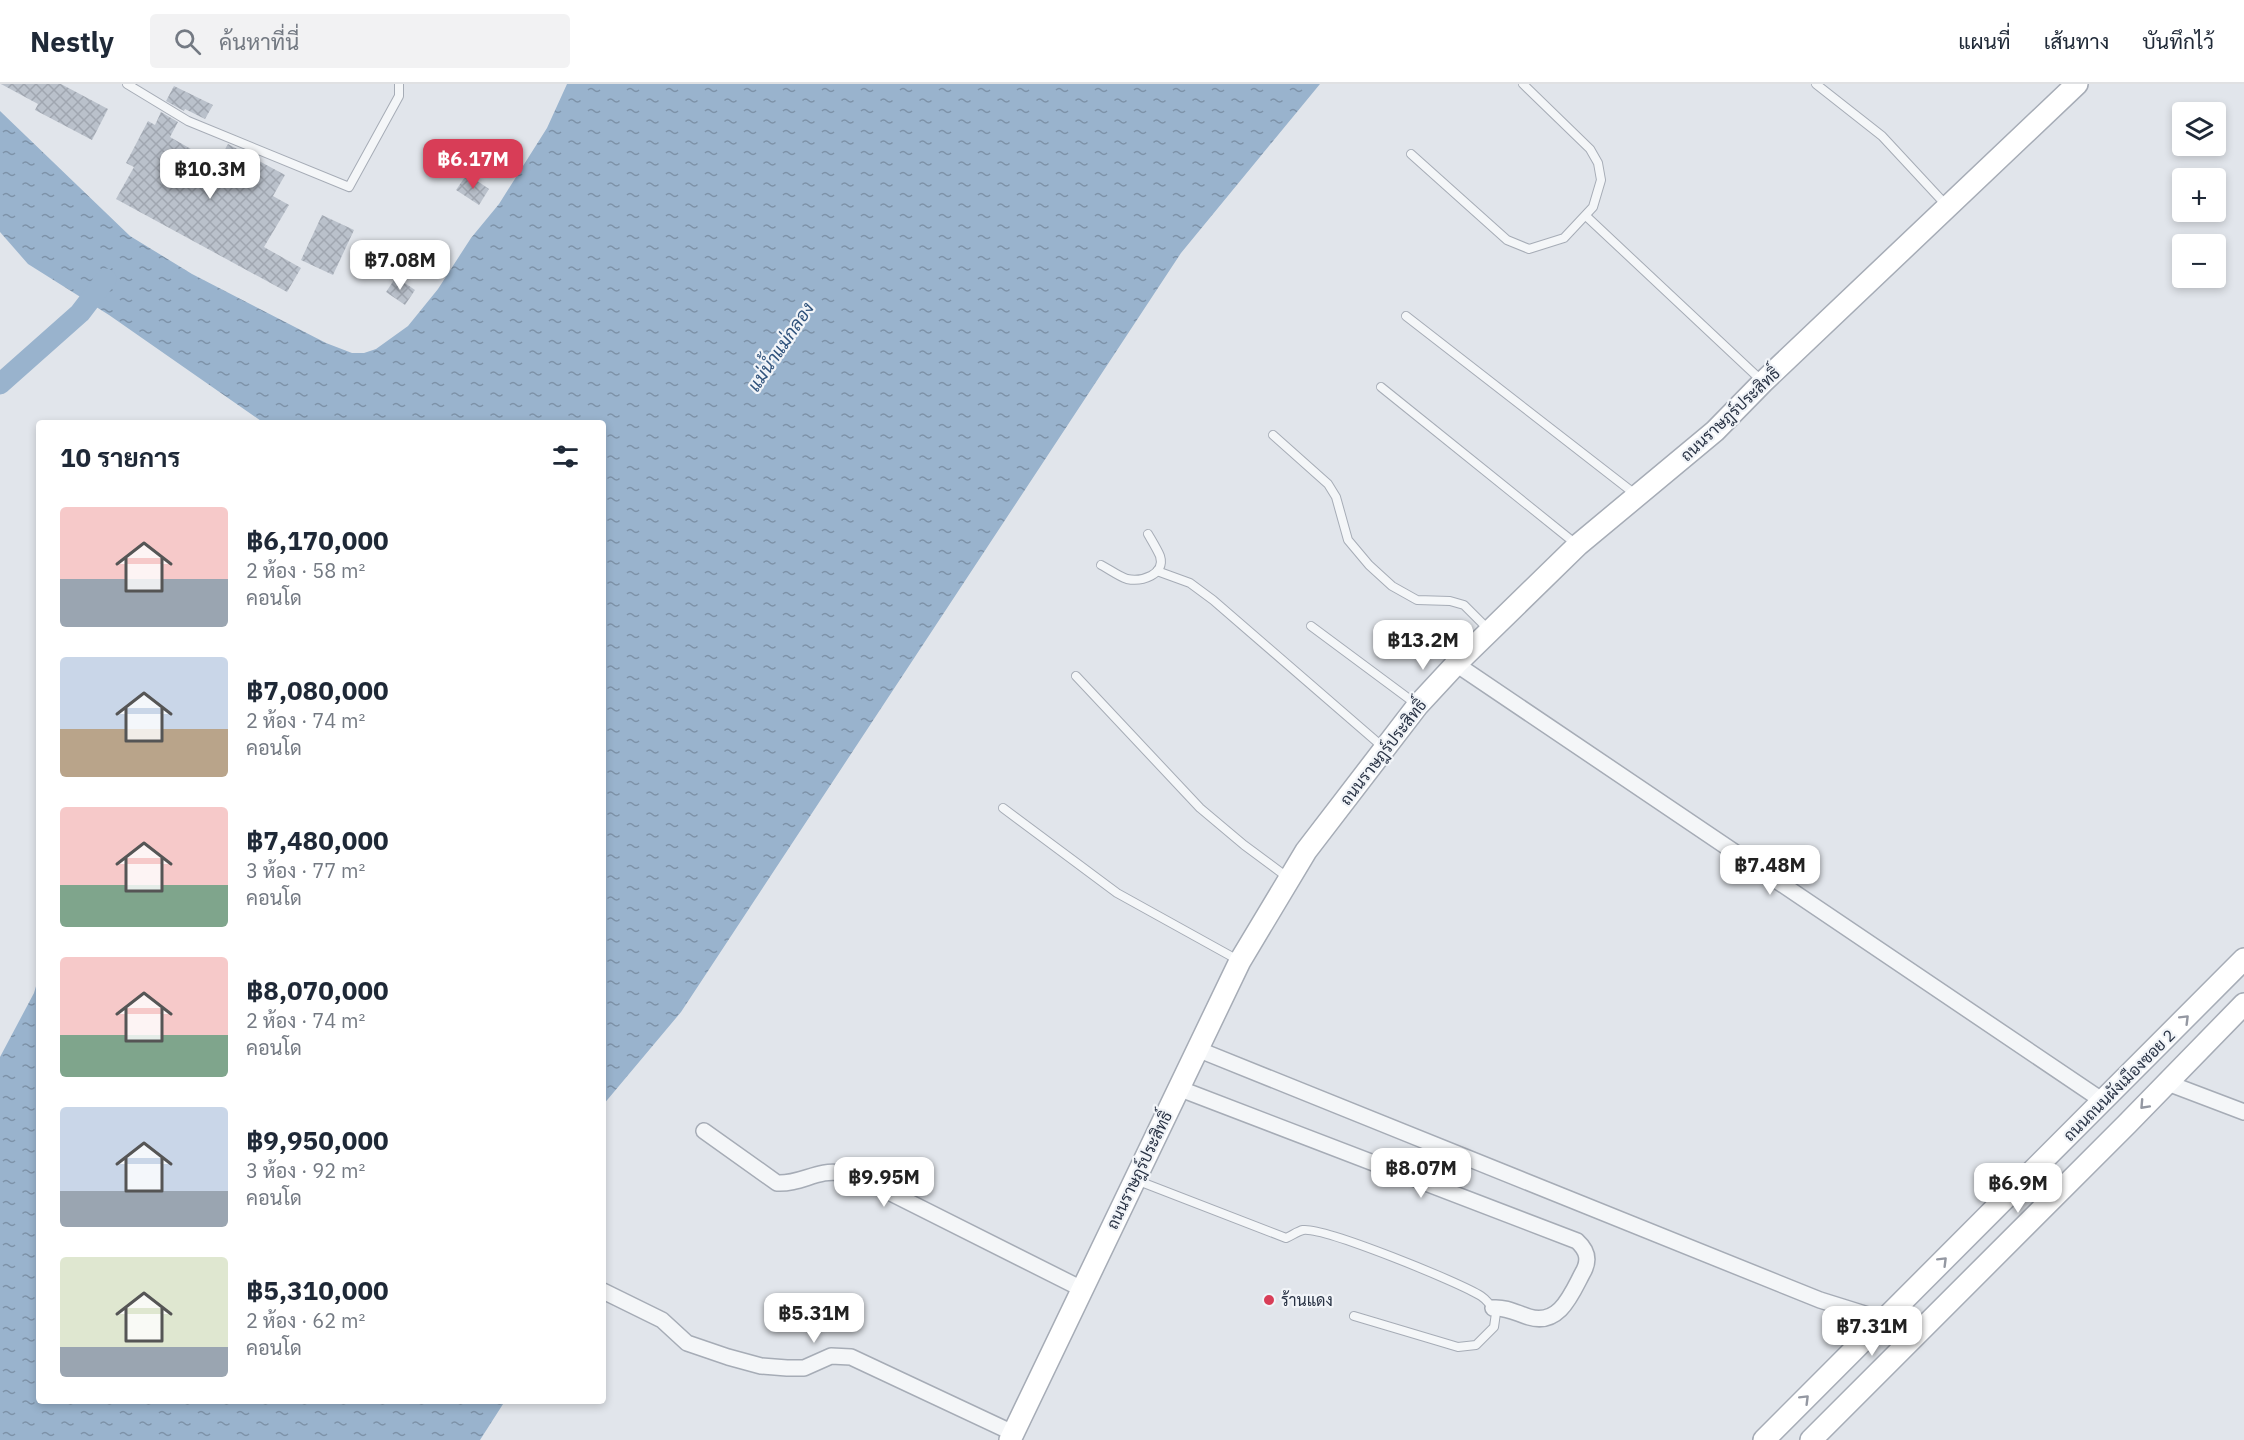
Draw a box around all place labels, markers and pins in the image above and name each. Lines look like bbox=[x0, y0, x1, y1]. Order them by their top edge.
pin: ฿6.17M bbox=[424, 139, 522, 190]
pin: ฿10.3M bbox=[161, 149, 259, 200]
pin: ฿7.08M bbox=[351, 240, 449, 291]
pin: ฿13.2M bbox=[1374, 620, 1472, 671]
pin: ฿7.48M bbox=[1721, 845, 1819, 896]
pin: ฿8.07M bbox=[1372, 1148, 1470, 1199]
pin: ฿9.95M bbox=[835, 1157, 933, 1208]
pin: ฿6.9M bbox=[1976, 1163, 2060, 1214]
place label: ร้านแดง bbox=[1281, 1290, 1333, 1310]
pin: ฿5.31M bbox=[765, 1293, 863, 1344]
marker: ร้านแดง bbox=[1262, 1293, 1276, 1307]
pin: ฿7.31M bbox=[1823, 1306, 1921, 1357]

